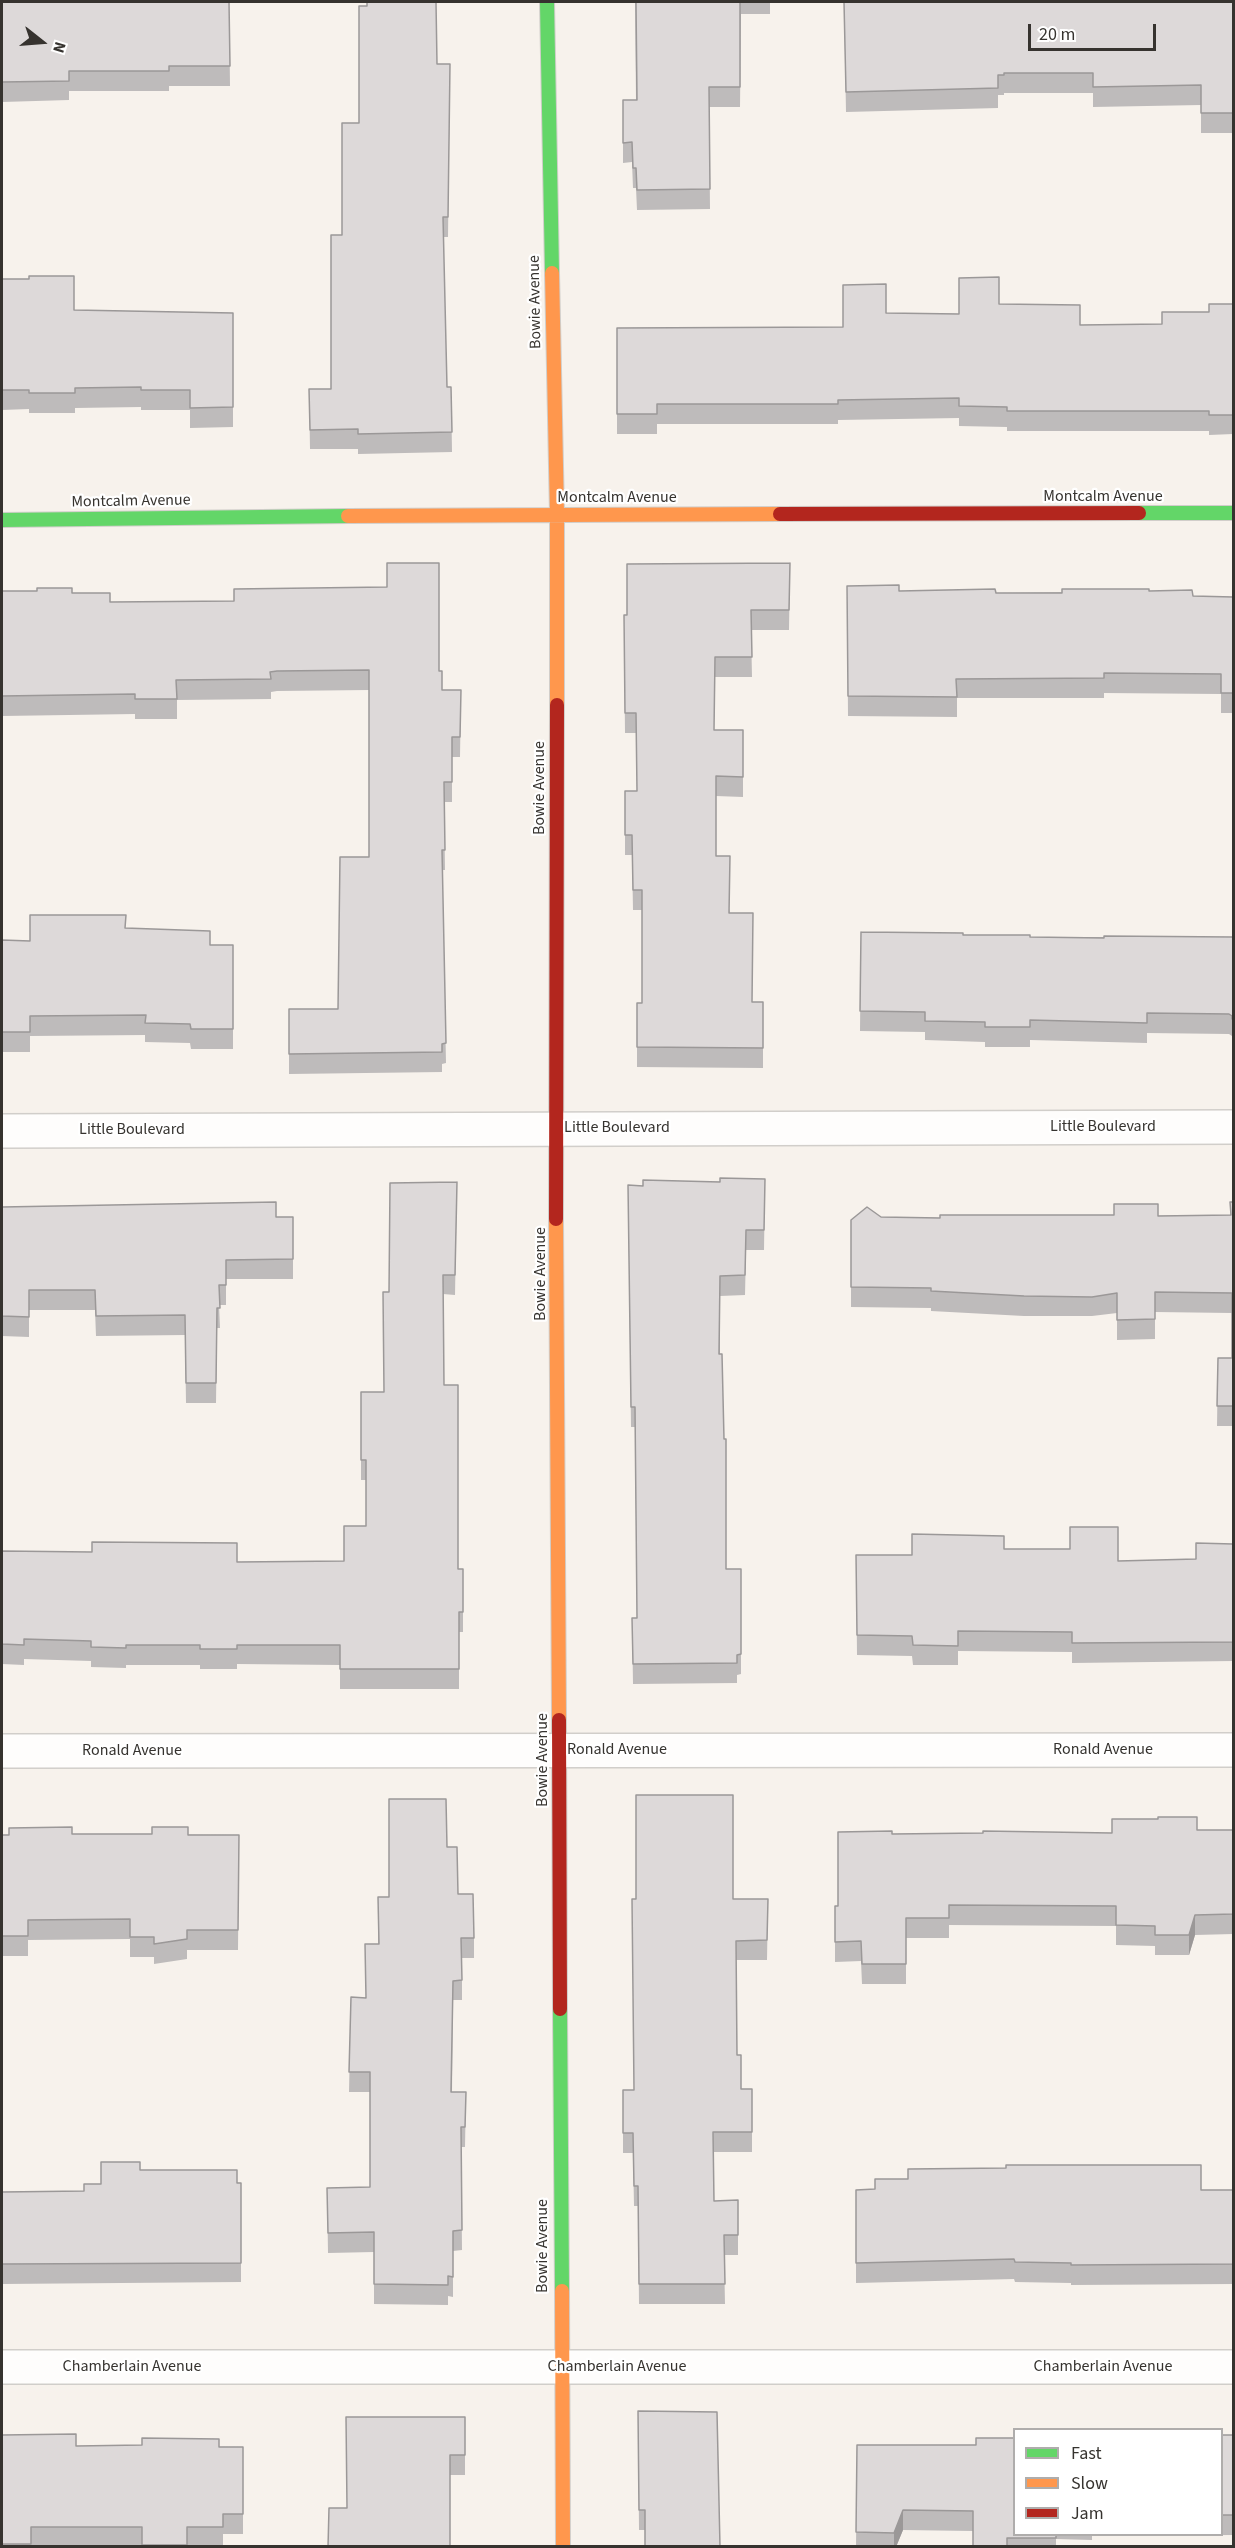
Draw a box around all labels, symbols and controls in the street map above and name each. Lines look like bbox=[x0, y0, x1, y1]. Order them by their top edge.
north arrow bbox=[12, 12, 72, 72]
scale bar bbox=[1031, 12, 1158, 50]
text: 20 m bbox=[1039, 22, 1075, 47]
text: N bbox=[47, 39, 71, 56]
street label: Bowie Avenue bbox=[526, 255, 546, 349]
street label: Montcalm Avenue bbox=[1043, 487, 1163, 507]
street label: Montcalm Avenue bbox=[557, 488, 677, 508]
street label: Montcalm Avenue bbox=[71, 491, 191, 513]
street label: Bowie Avenue bbox=[530, 741, 550, 835]
street label: Little Boulevard bbox=[1050, 1117, 1156, 1137]
street label: Little Boulevard bbox=[564, 1118, 670, 1138]
street label: Little Boulevard bbox=[79, 1120, 185, 1140]
street label: Bowie Avenue bbox=[531, 1227, 551, 1321]
street label: Bowie Avenue bbox=[533, 1713, 553, 1807]
street label: Ronald Avenue bbox=[567, 1740, 667, 1760]
street label: Ronald Avenue bbox=[1053, 1740, 1153, 1760]
street label: Ronald Avenue bbox=[82, 1741, 182, 1761]
street label: Bowie Avenue bbox=[533, 2199, 553, 2293]
street label: Chamberlain Avenue bbox=[63, 2357, 201, 2377]
street label: Chamberlain Avenue bbox=[548, 2357, 686, 2377]
street label: Chamberlain Avenue bbox=[1034, 2357, 1172, 2377]
legend bbox=[1013, 2428, 1223, 2536]
text: Fast bbox=[1071, 2441, 1102, 2466]
text: Slow bbox=[1071, 2471, 1108, 2496]
text: Jam bbox=[1071, 2501, 1104, 2526]

